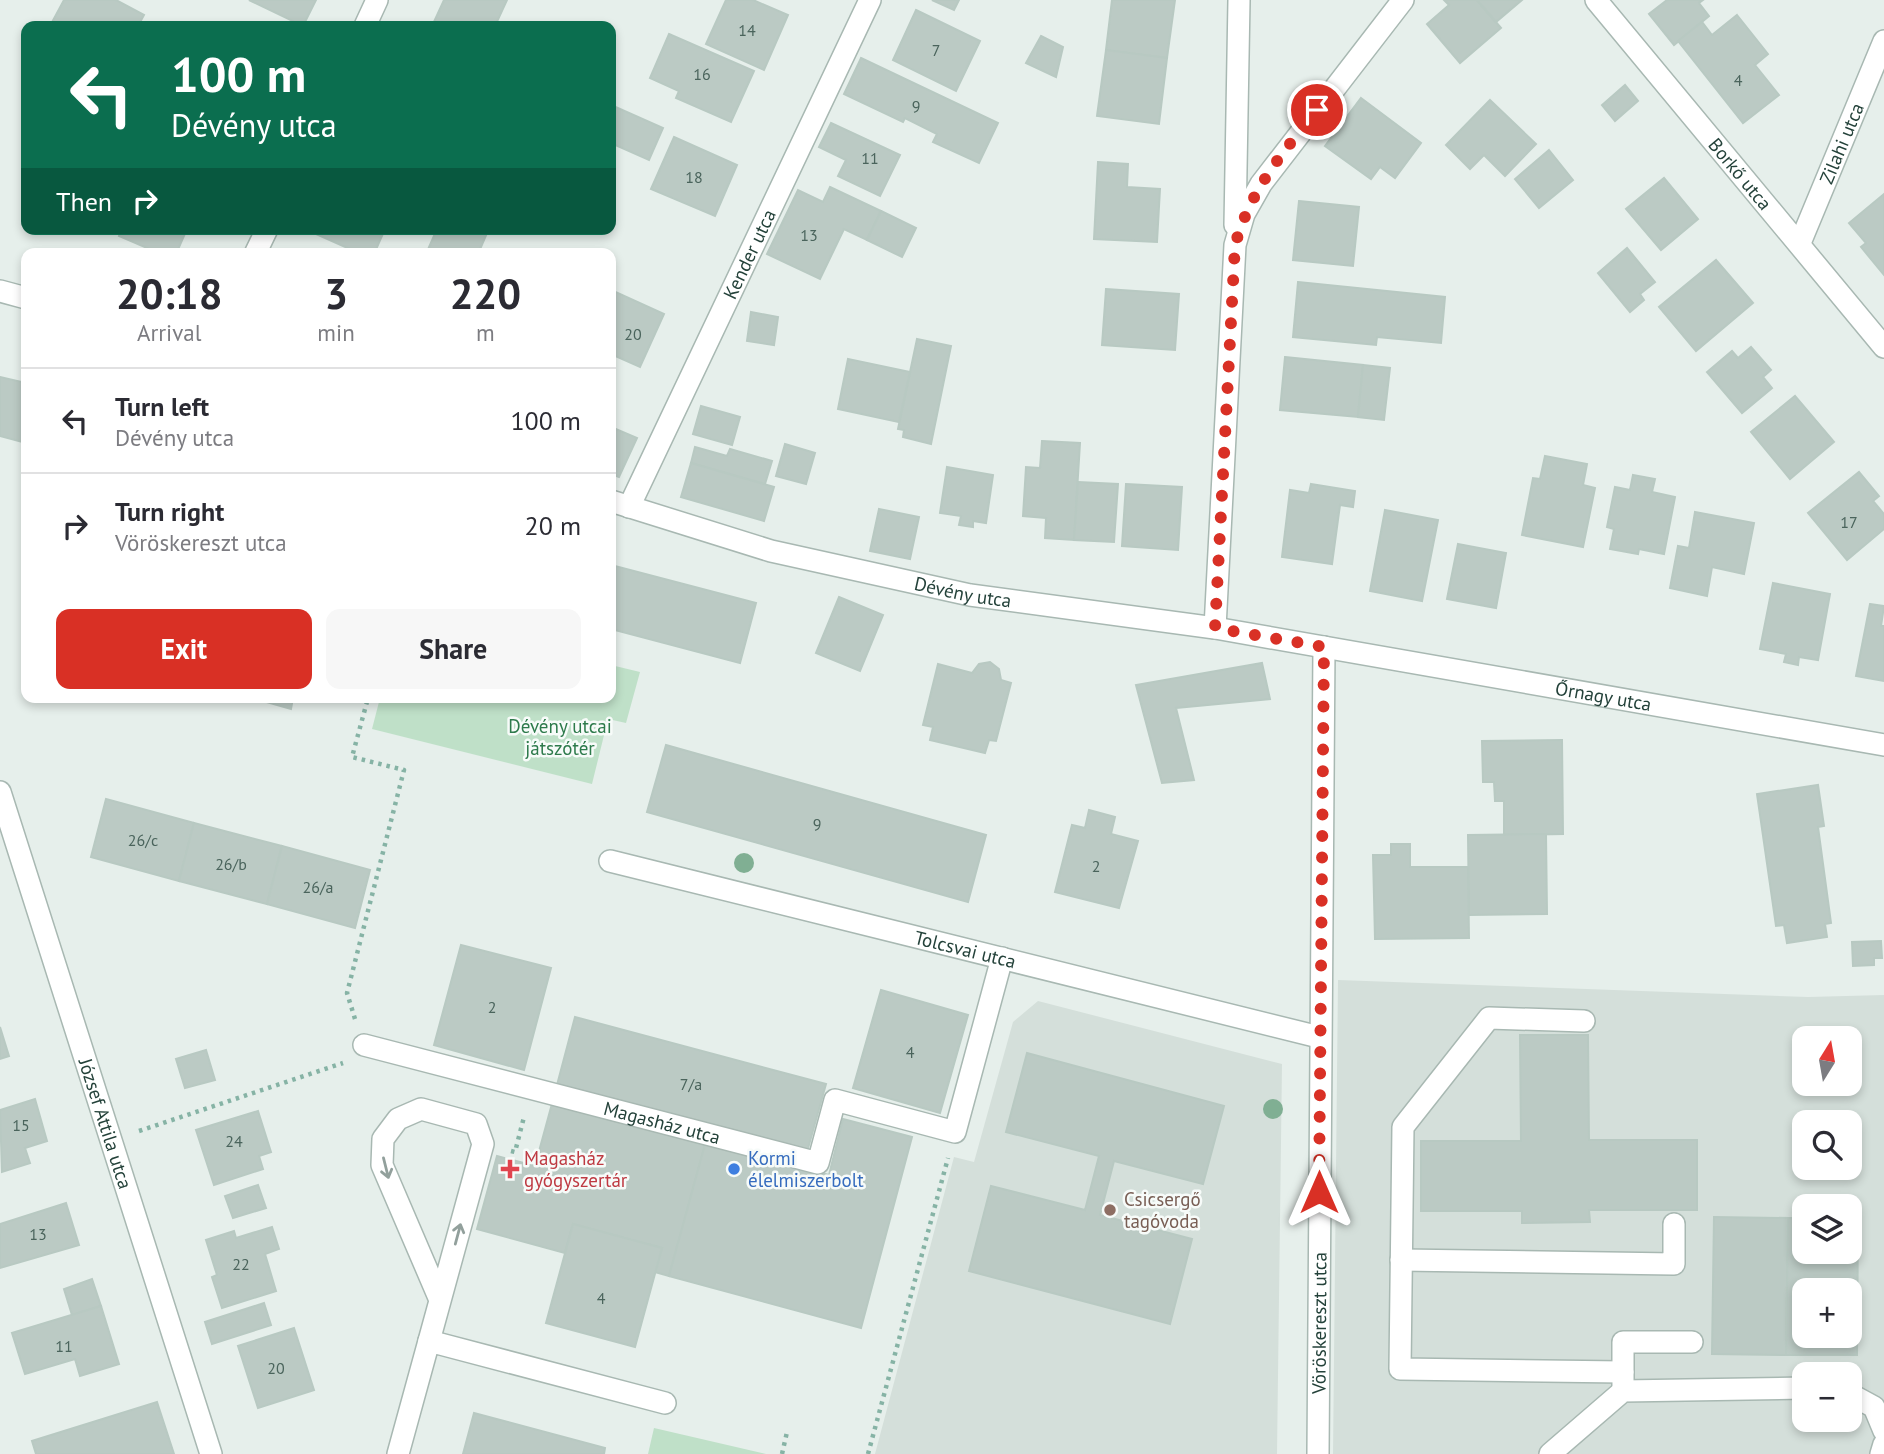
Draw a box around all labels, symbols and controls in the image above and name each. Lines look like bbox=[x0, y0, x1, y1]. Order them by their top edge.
house number: 14 bbox=[738, 20, 756, 40]
house number: 7 bbox=[932, 40, 940, 60]
text: 100 m bbox=[171, 42, 306, 106]
icon: left bbox=[56, 49, 147, 140]
house number: 16 bbox=[693, 64, 711, 84]
house number: 4 bbox=[1734, 70, 1743, 90]
pin bbox=[1287, 80, 1347, 140]
icon: arrive bbox=[1298, 91, 1336, 129]
house number: 9 bbox=[912, 96, 920, 116]
street label: Zilahi utca bbox=[1814, 99, 1869, 187]
text: Dévény utca bbox=[171, 104, 337, 146]
street label: Borkő utca bbox=[1704, 133, 1777, 215]
house number: 11 bbox=[861, 148, 879, 168]
house number: 18 bbox=[685, 167, 703, 187]
icon: right bbox=[126, 182, 164, 220]
text: Then bbox=[56, 185, 112, 218]
street label: Kender utca bbox=[718, 205, 781, 303]
house number: 13 bbox=[800, 225, 818, 245]
text: 20:18 bbox=[116, 266, 222, 321]
text: 3 bbox=[324, 266, 348, 321]
text: 220 bbox=[450, 266, 521, 321]
text: Arrival bbox=[137, 318, 201, 347]
text: min bbox=[317, 318, 355, 347]
text: m bbox=[476, 318, 495, 347]
house number: 20 bbox=[624, 324, 642, 344]
text: Turn left bbox=[115, 390, 209, 423]
icon: left bbox=[56, 402, 94, 440]
text: 100 m bbox=[510, 404, 581, 437]
text: Dévény utca bbox=[115, 423, 234, 452]
text: Turn right bbox=[115, 495, 224, 528]
icon: right bbox=[56, 507, 94, 545]
text: 20 m bbox=[525, 509, 581, 542]
house number: 17 bbox=[1840, 512, 1858, 532]
text: Vöröskereszt utca bbox=[115, 528, 287, 557]
street label: Dévény utca bbox=[912, 571, 1013, 612]
button: Exit bbox=[56, 609, 312, 689]
button: Share bbox=[326, 609, 581, 689]
street label: Őrnagy utca bbox=[1553, 676, 1653, 716]
park label: Dévény utcai játszótér bbox=[508, 714, 612, 760]
house number: 9 bbox=[813, 814, 821, 834]
house number: 26/c bbox=[128, 830, 158, 850]
house number: 26/b bbox=[215, 854, 247, 874]
house number: 2 bbox=[1092, 856, 1100, 876]
house number: 26/a bbox=[302, 877, 334, 897]
street label: Tolcsvai utca bbox=[912, 925, 1018, 973]
house number: 2 bbox=[488, 997, 496, 1017]
north arrow bbox=[1792, 1026, 1862, 1096]
map controls bbox=[1792, 1026, 1862, 1432]
house number: 4 bbox=[906, 1042, 915, 1062]
street label: József Attila utca bbox=[73, 1054, 138, 1192]
house number: 7/a bbox=[680, 1074, 702, 1094]
street label: Magasház utca bbox=[601, 1096, 723, 1149]
button: search bbox=[1792, 1110, 1862, 1180]
house number: 15 bbox=[12, 1115, 30, 1135]
house number: 24 bbox=[225, 1131, 243, 1151]
place label: Magasház gyógyszertár bbox=[524, 1146, 628, 1192]
place label: Kormi élelmiszerbolt bbox=[748, 1146, 864, 1192]
position arrow bbox=[1282, 1155, 1356, 1229]
one-way arrow bbox=[380, 1156, 393, 1179]
marker: Magasház gyógyszertár bbox=[502, 1161, 518, 1177]
marker: Kormi élelmiszerbolt bbox=[726, 1161, 742, 1177]
place label: Csicsergő tagóvoda bbox=[1124, 1187, 1201, 1233]
button: layers bbox=[1792, 1194, 1862, 1264]
marker: Csicsergő tagóvoda bbox=[1102, 1202, 1118, 1218]
house number: 13 bbox=[29, 1224, 47, 1244]
one-way arrow bbox=[452, 1224, 465, 1246]
street label: Vöröskereszt utca bbox=[1306, 1252, 1332, 1395]
house number: 22 bbox=[232, 1254, 250, 1274]
button: + bbox=[1792, 1278, 1862, 1348]
house number: 4 bbox=[597, 1288, 606, 1308]
house number: 11 bbox=[55, 1336, 73, 1356]
house number: 20 bbox=[267, 1358, 285, 1378]
button: − bbox=[1792, 1362, 1862, 1432]

